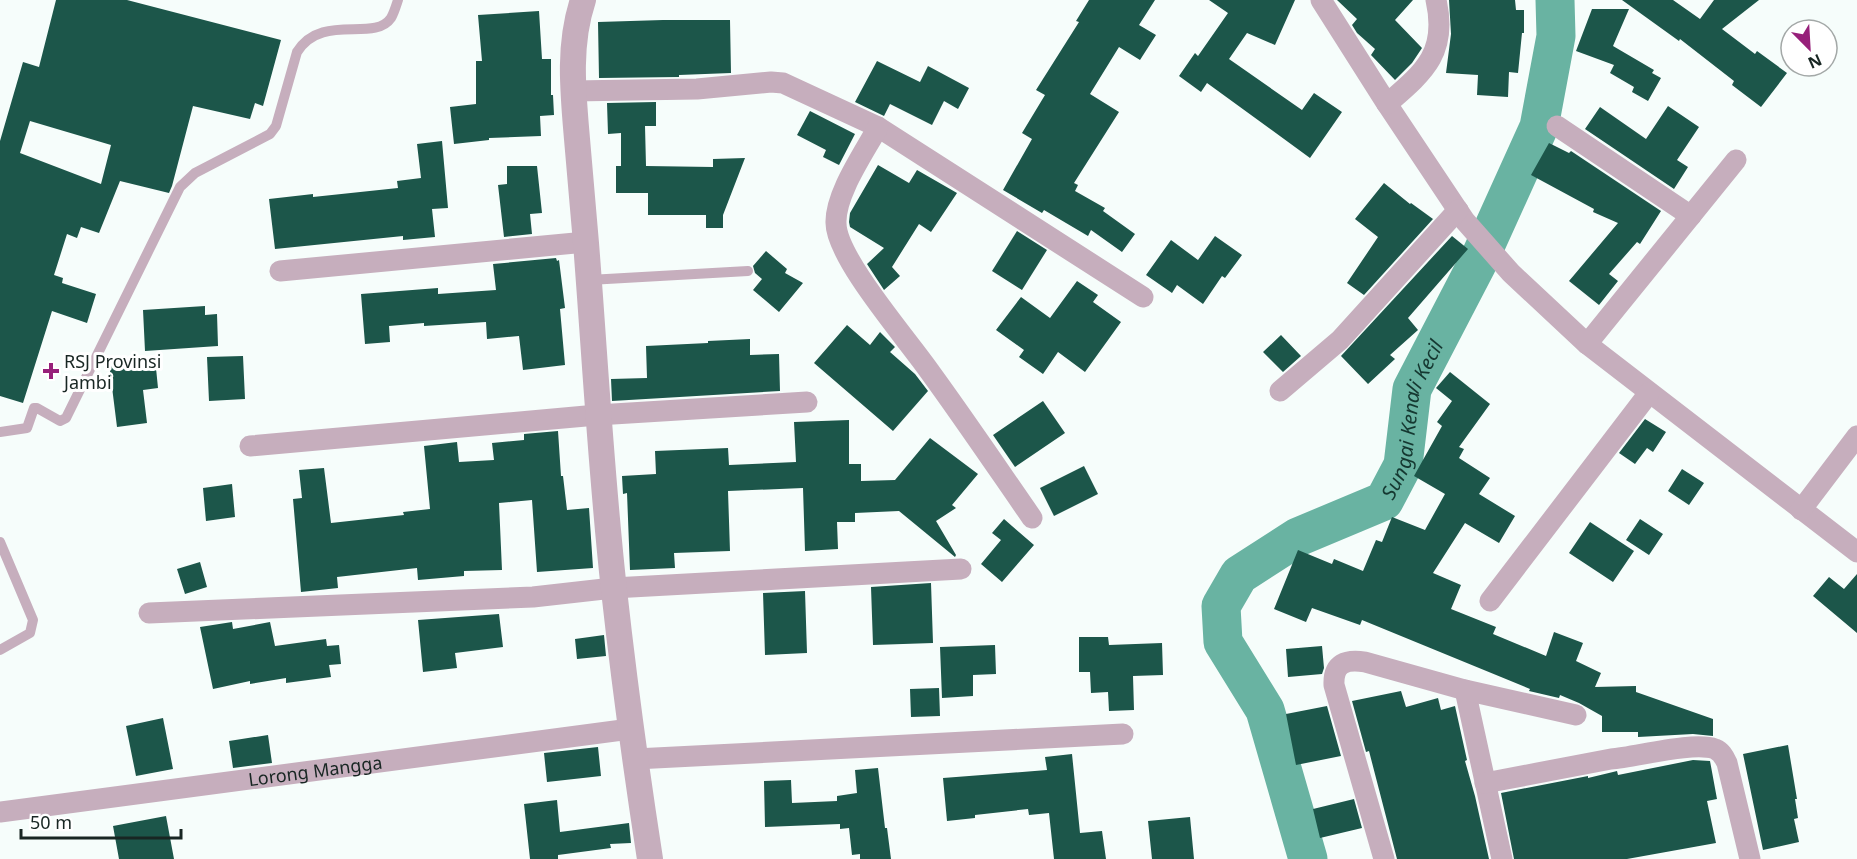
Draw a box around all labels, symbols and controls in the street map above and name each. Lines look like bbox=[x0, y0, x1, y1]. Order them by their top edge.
north arrow bbox=[1779, 18, 1839, 78]
text: N bbox=[1805, 49, 1826, 74]
water label: Sungai Kenali Kecil bbox=[1374, 334, 1449, 504]
place label: RSJ Provinsi Jambi bbox=[62, 349, 161, 394]
marker: RSJ Provinsi Jambi bbox=[42, 362, 60, 380]
street label: Lorong Mangga bbox=[247, 750, 384, 791]
scale bar bbox=[21, 802, 182, 840]
text: 50 m bbox=[30, 810, 72, 834]

